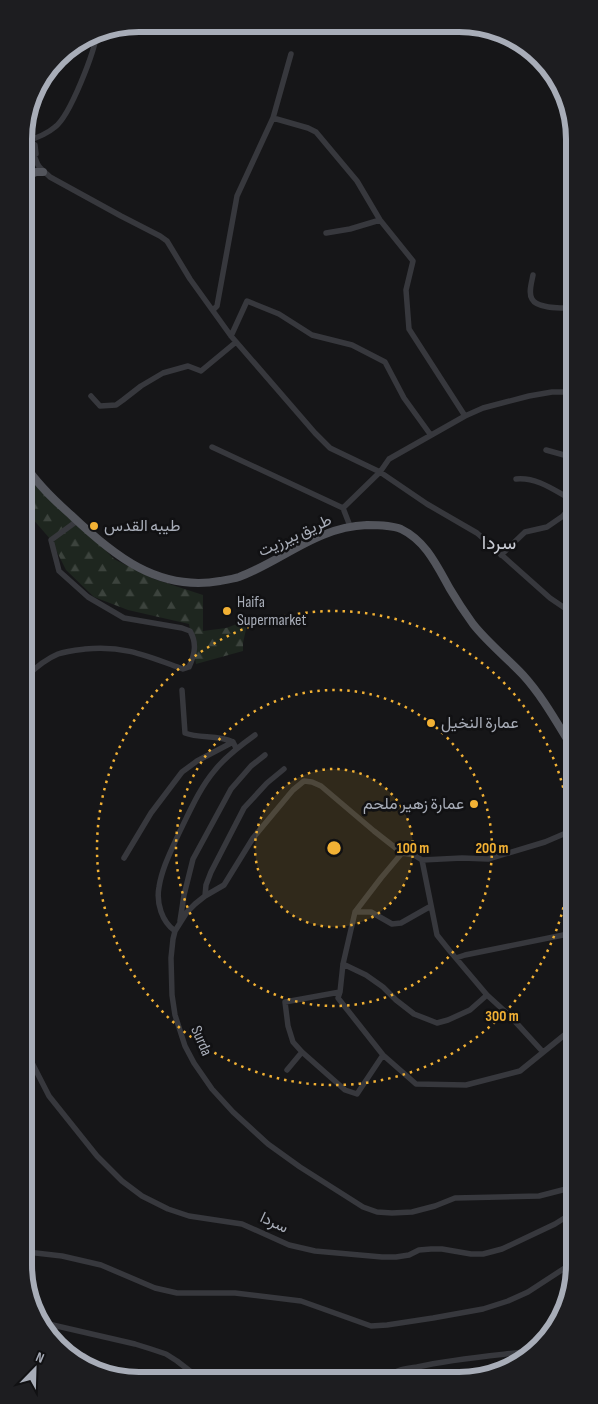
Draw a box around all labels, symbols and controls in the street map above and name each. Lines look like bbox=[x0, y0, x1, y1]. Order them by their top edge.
street label: طريق بيرزيت bbox=[255, 511, 335, 561]
place label: طيبه القدس bbox=[104, 517, 180, 536]
marker: طيبه القدس bbox=[88, 520, 100, 532]
district label: سردا bbox=[482, 532, 516, 555]
place label: Haifa Supermarket bbox=[237, 593, 306, 630]
marker: Haifa Supermarket bbox=[221, 605, 233, 617]
place label: عمارة النخيل bbox=[441, 714, 519, 733]
marker: عمارة النخيل bbox=[425, 717, 437, 729]
place label: عمارة زهير ملحم bbox=[363, 795, 464, 814]
marker: عمارة زهير ملحم bbox=[468, 798, 480, 810]
centre of rings bbox=[325, 839, 343, 857]
text: 100 m bbox=[397, 839, 429, 858]
text: 200 m bbox=[475, 839, 509, 858]
text: 300 m bbox=[485, 1007, 519, 1026]
street label: Surda bbox=[186, 1023, 216, 1059]
street label: سردا bbox=[257, 1208, 291, 1238]
north arrow bbox=[10, 1344, 60, 1394]
text: N bbox=[33, 1348, 47, 1367]

